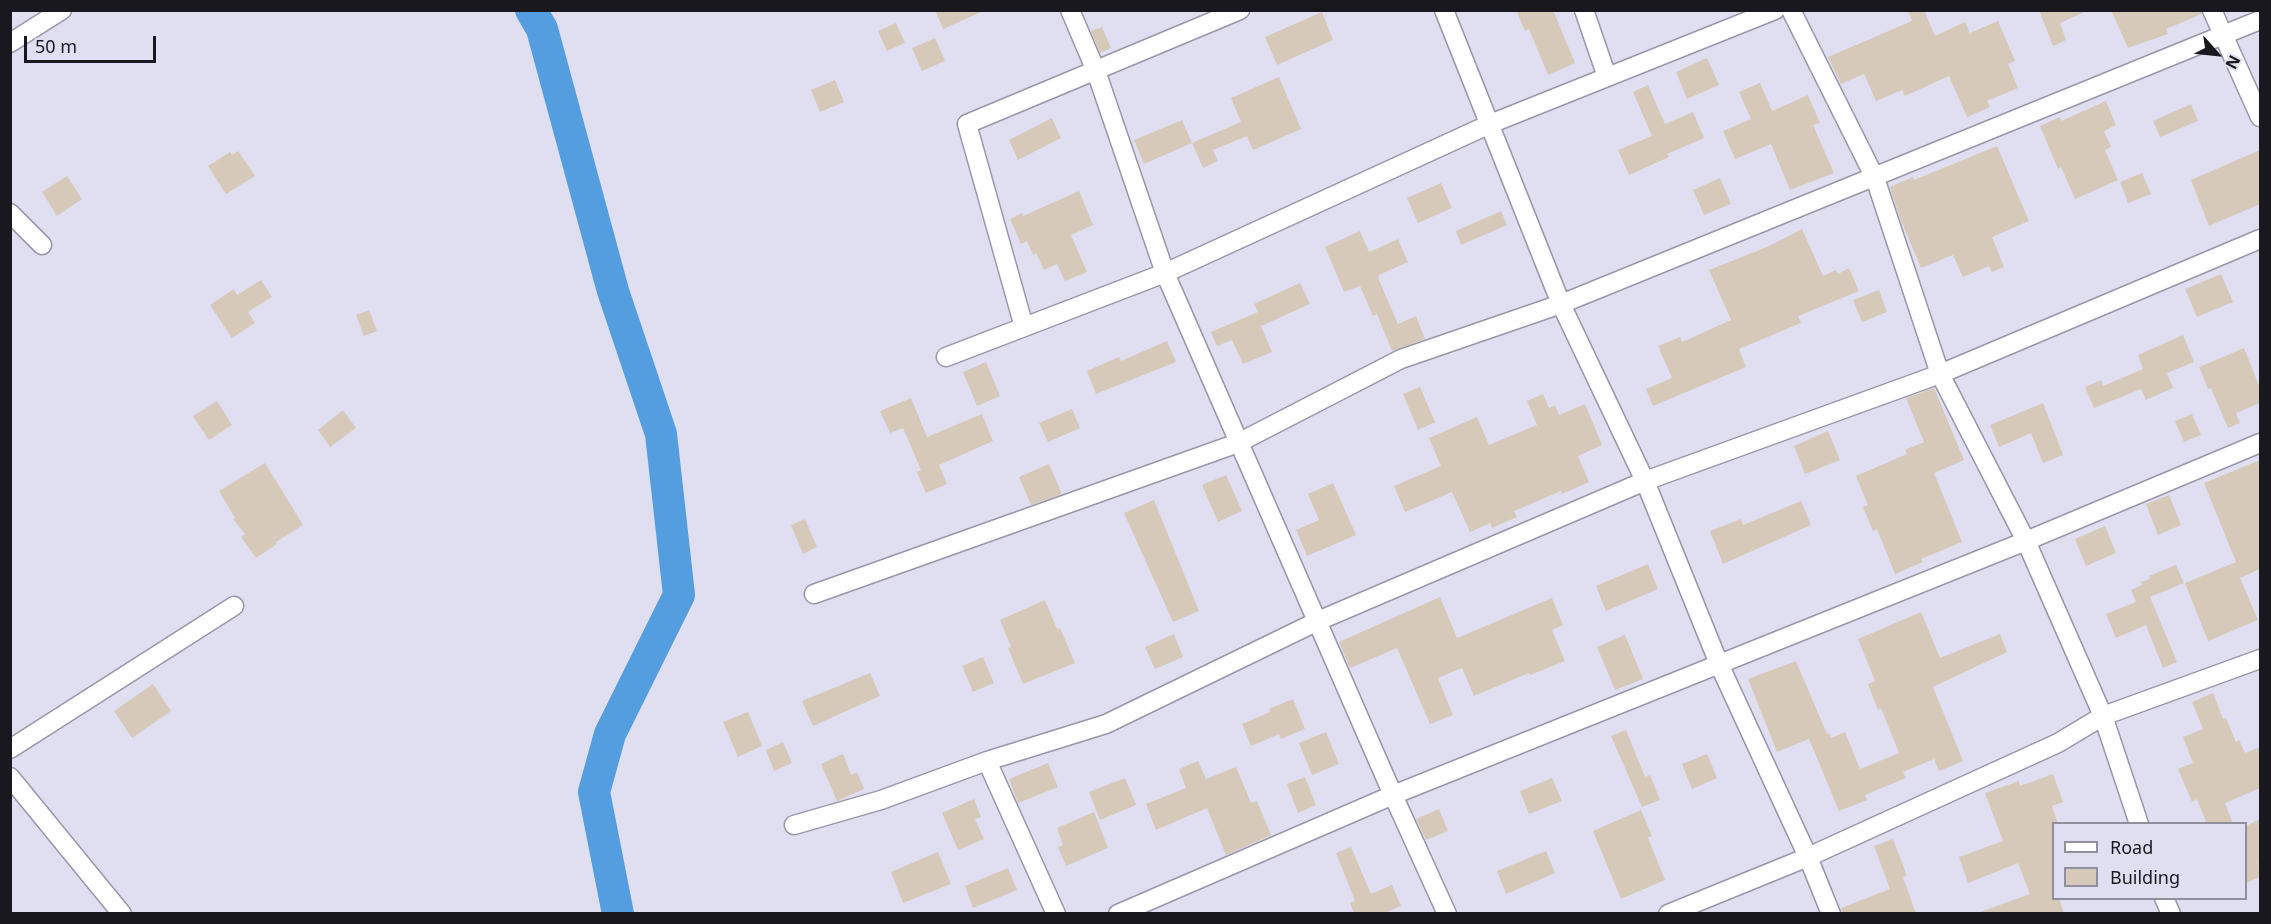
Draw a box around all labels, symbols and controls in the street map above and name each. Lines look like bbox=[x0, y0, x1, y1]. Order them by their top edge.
scale bar bbox=[27, 24, 159, 62]
north arrow bbox=[2187, 24, 2247, 84]
text: 50 m bbox=[35, 34, 77, 58]
text: N bbox=[2220, 51, 2246, 73]
legend bbox=[2052, 822, 2247, 900]
text: Road bbox=[2110, 835, 2153, 859]
text: Building bbox=[2110, 865, 2180, 889]

